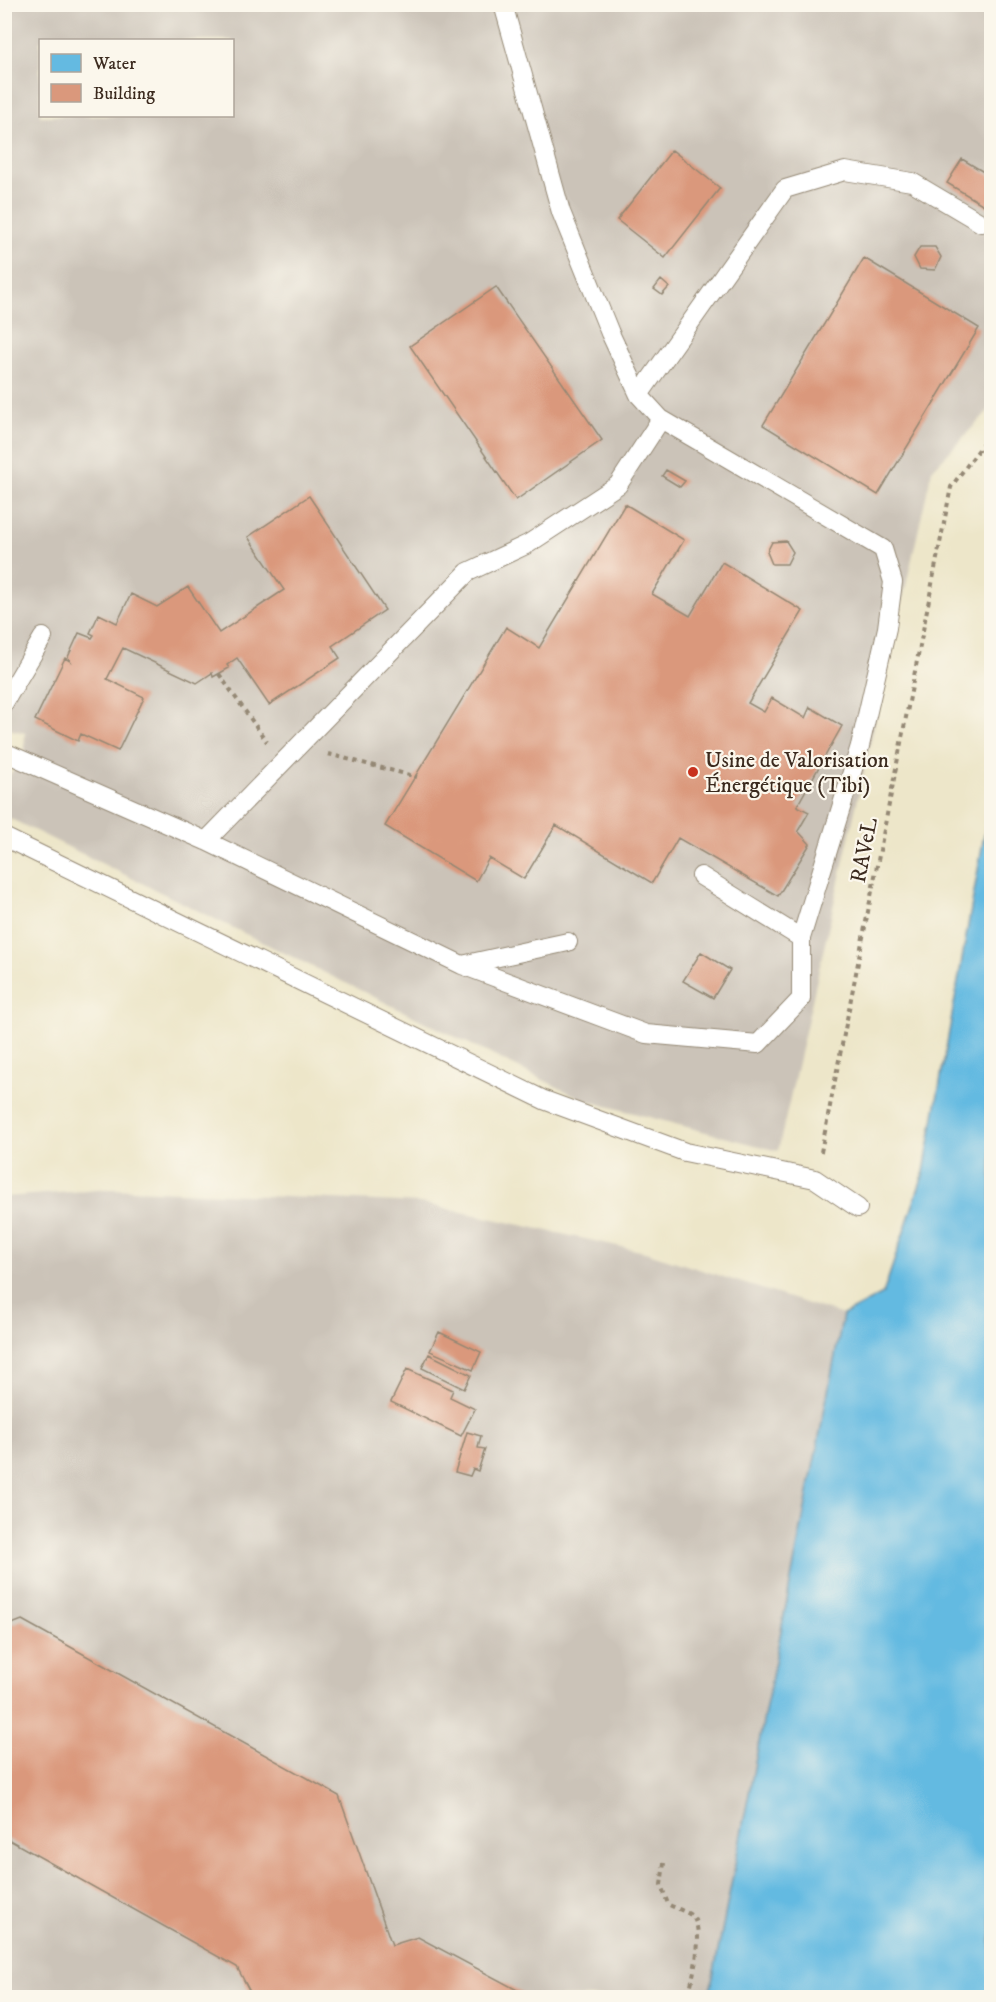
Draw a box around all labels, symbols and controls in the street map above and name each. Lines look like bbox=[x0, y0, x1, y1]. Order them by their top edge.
legend bbox=[39, 39, 234, 117]
text: Water bbox=[92, 53, 136, 75]
text: Building bbox=[93, 83, 155, 105]
place label: Usine de Valorisation Énergétique (Tibi) bbox=[705, 747, 890, 799]
marker: Usine de Valorisation Énergétique (Tibi) bbox=[686, 765, 700, 779]
street label: RAVeL bbox=[845, 815, 884, 885]

